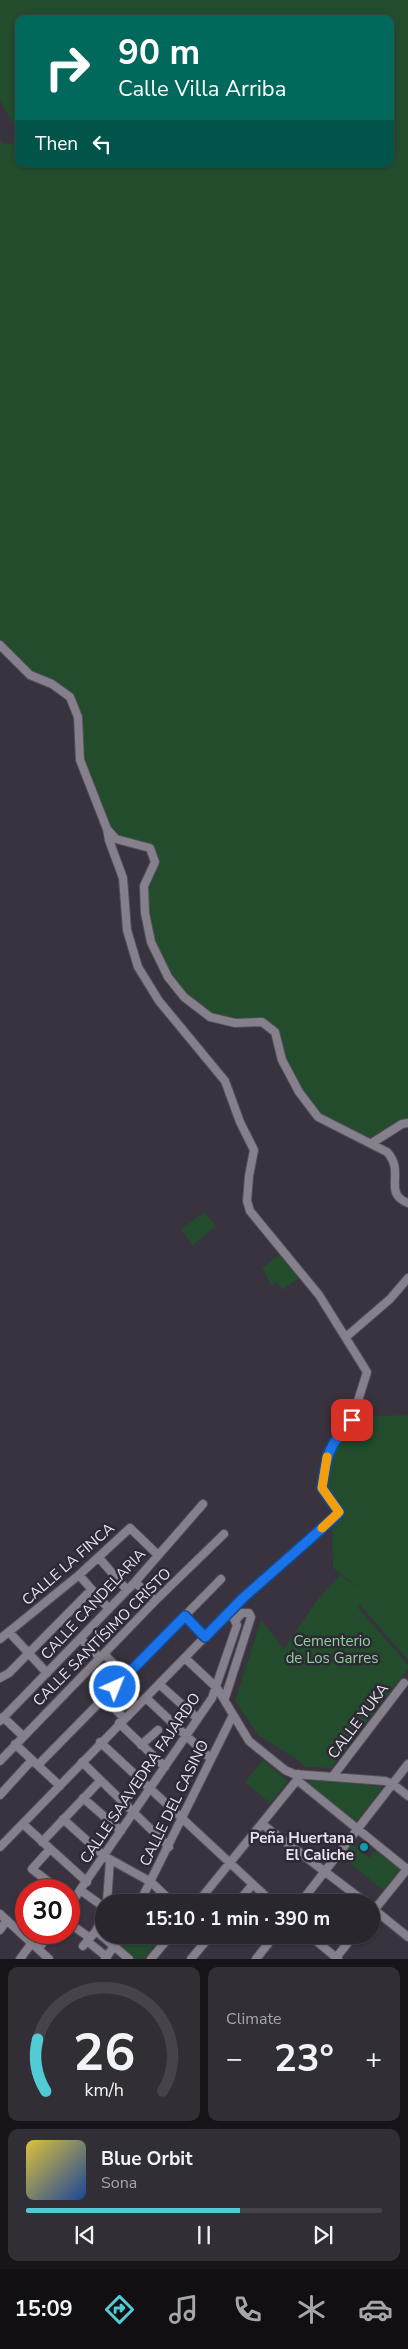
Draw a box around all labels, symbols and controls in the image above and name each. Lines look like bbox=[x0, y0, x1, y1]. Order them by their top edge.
text: 90 m bbox=[118, 29, 200, 76]
icon: right bbox=[35, 35, 100, 100]
text: Calle Villa Arriba bbox=[118, 74, 286, 104]
icon: left bbox=[88, 130, 116, 158]
text: Then bbox=[35, 131, 78, 157]
pin bbox=[331, 1399, 373, 1441]
icon: arrive bbox=[338, 1406, 366, 1434]
street label: CALLE LA FINCA bbox=[18, 1518, 118, 1610]
street label: CALLE CANDELARIA bbox=[36, 1544, 150, 1664]
street label: CALLE SANTÍSIMO CRISTO bbox=[29, 1564, 175, 1710]
park label: Cementerio de Los Garres bbox=[286, 1631, 378, 1668]
position arrow bbox=[88, 1660, 140, 1712]
street label: CALLE YUKA bbox=[323, 1679, 393, 1763]
street label: CALLE SAAVEDRA FAJARDO bbox=[75, 1689, 205, 1867]
street label: CALLE DEL CASINO bbox=[135, 1737, 213, 1869]
place label: Peña Huertana El Caliche bbox=[250, 1828, 354, 1865]
marker: Peña Huertana El Caliche bbox=[358, 1841, 370, 1853]
speed limit sign: 30 bbox=[15, 1879, 80, 1944]
text: 15:10 · 1 min · 390 m bbox=[145, 1906, 330, 1932]
text: Climate bbox=[226, 2008, 281, 2030]
text: 26 bbox=[73, 2017, 135, 2088]
text: 23° bbox=[274, 2033, 334, 2084]
text: − bbox=[226, 2040, 243, 2078]
text: + bbox=[365, 2040, 382, 2078]
text: km/h bbox=[84, 2078, 124, 2102]
text: Blue Orbit bbox=[101, 2146, 192, 2172]
text: Sona bbox=[101, 2172, 137, 2194]
icon: previous bbox=[71, 2221, 99, 2249]
icon: pause bbox=[190, 2221, 218, 2249]
icon: next bbox=[309, 2221, 337, 2249]
icon: directions bbox=[102, 2292, 137, 2327]
icon: music bbox=[166, 2292, 201, 2327]
icon: phone bbox=[230, 2292, 265, 2327]
icon: climate bbox=[294, 2292, 329, 2327]
icon: car bbox=[358, 2292, 393, 2327]
text: 15:09 bbox=[15, 2294, 73, 2324]

